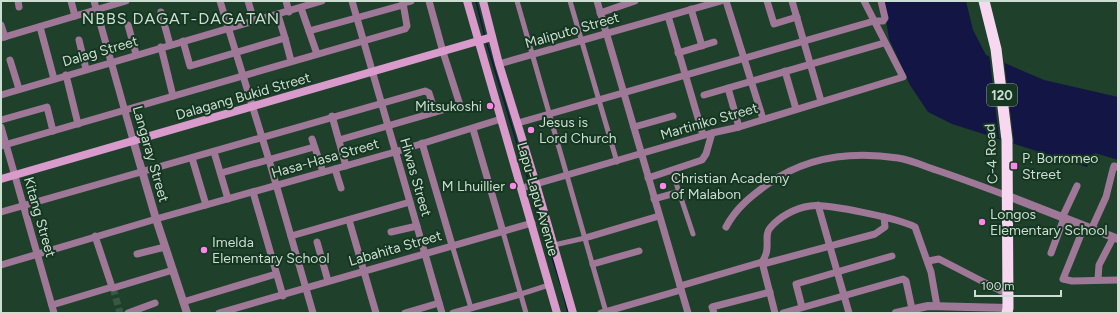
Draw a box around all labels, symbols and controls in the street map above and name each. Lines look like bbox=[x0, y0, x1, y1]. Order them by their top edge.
district label: NBBS DAGAT-DAGATAN bbox=[82, 9, 280, 28]
street label: Maliputo Street bbox=[523, 9, 621, 52]
street label: Dalag Street bbox=[60, 33, 140, 70]
street label: Dalagang Bukid Street bbox=[174, 69, 312, 124]
road number: 120 bbox=[987, 84, 1017, 106]
place label: Mitsukoshi bbox=[415, 98, 482, 115]
street label: Martiniko Street bbox=[658, 99, 760, 144]
marker: Mitsukoshi bbox=[485, 101, 495, 111]
street label: Langaray Street bbox=[129, 104, 172, 204]
place label: Jesus is Lord Church bbox=[539, 114, 617, 147]
street label: C-4 Road bbox=[981, 123, 1002, 185]
marker: Jesus is Lord Church bbox=[526, 125, 536, 135]
street label: Hasa-Hasa Street bbox=[269, 135, 381, 182]
street label: Hiwas Street bbox=[396, 136, 435, 218]
street label: Lapu-Lapu Avenue bbox=[513, 140, 562, 258]
place label: P. Borromeo Street bbox=[1022, 150, 1098, 183]
marker: P. Borromeo Street bbox=[1009, 161, 1019, 171]
place label: Christian Academy of Malabon bbox=[671, 170, 790, 203]
street label: Kitang Street bbox=[20, 175, 59, 259]
place label: M Lhuillier bbox=[442, 178, 505, 195]
marker: M Lhuillier bbox=[508, 181, 518, 191]
marker: Christian Academy of Malabon bbox=[658, 181, 668, 191]
place label: Longos Elementary School bbox=[990, 206, 1108, 239]
marker: Longos Elementary School bbox=[977, 217, 987, 227]
street label: Labahita Street bbox=[347, 227, 444, 270]
place label: Imelda Elementary School bbox=[212, 234, 330, 267]
marker: Imelda Elementary School bbox=[199, 245, 209, 255]
scale bar bbox=[975, 272, 1061, 298]
text: 100 m bbox=[981, 279, 1015, 293]

